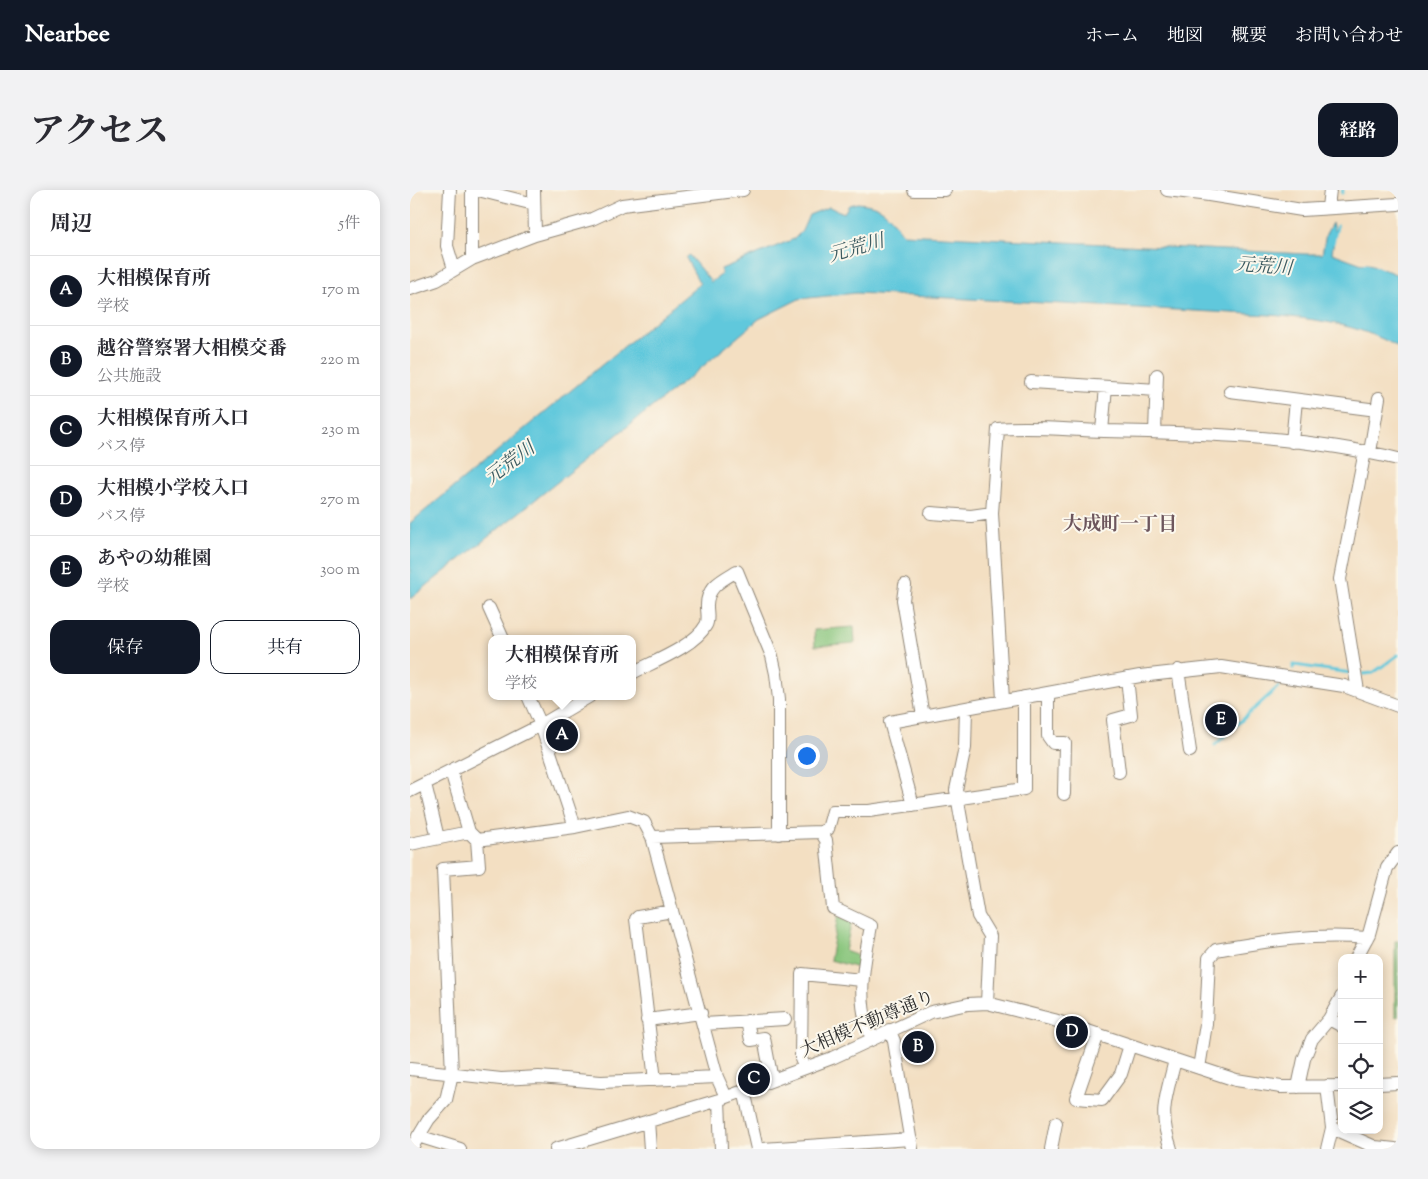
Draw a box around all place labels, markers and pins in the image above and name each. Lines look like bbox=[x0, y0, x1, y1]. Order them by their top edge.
pin: E bbox=[1205, 701, 1237, 739]
pin: A bbox=[546, 716, 578, 754]
pin: D bbox=[1056, 1013, 1088, 1051]
pin: B bbox=[902, 1028, 934, 1066]
pin: C bbox=[738, 1060, 770, 1098]

